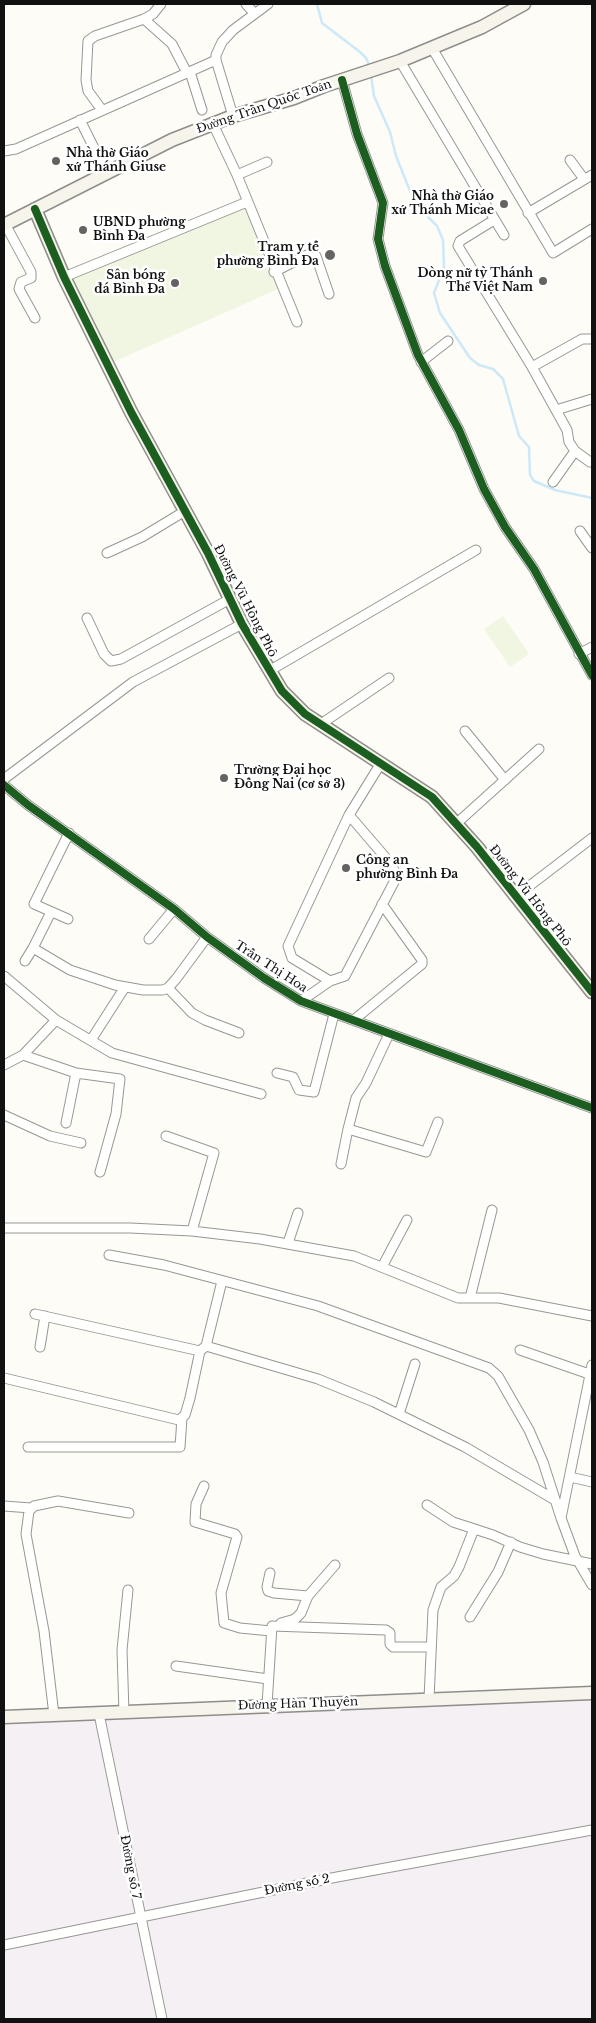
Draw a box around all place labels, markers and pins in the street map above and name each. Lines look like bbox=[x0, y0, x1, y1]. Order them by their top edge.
place label: Nhà thờ Giáo xứ Thánh Giuse bbox=[66, 147, 166, 175]
marker: Nhà thờ Giáo xứ Thánh Giuse bbox=[50, 155, 62, 167]
place label: Nhà thờ Giáo xứ Thánh Micae bbox=[391, 190, 494, 218]
marker: Nhà thờ Giáo xứ Thánh Micae bbox=[498, 198, 510, 210]
place label: UBND phường Bình Đa bbox=[93, 216, 185, 244]
marker: UBND phường Bình Đa bbox=[77, 224, 89, 236]
place label: Trạm y tế phường Bình Đa bbox=[217, 241, 319, 269]
marker: Trạm y tế phường Bình Đa bbox=[323, 248, 337, 262]
place label: Dòng nữ tỳ Thánh Thể Việt Nam bbox=[417, 267, 533, 295]
place label: Sân bóng đá Bình Đa bbox=[94, 269, 165, 297]
marker: Dòng nữ tỳ Thánh Thể Việt Nam bbox=[537, 275, 549, 287]
marker: Sân bóng đá Bình Đa bbox=[169, 277, 181, 289]
place label: Trường Đại học Đồng Nai (cơ sở 3) bbox=[234, 764, 345, 792]
marker: Trường Đại học Đồng Nai (cơ sở 3) bbox=[218, 772, 230, 784]
place label: Công an phường Bình Đa bbox=[356, 854, 458, 882]
marker: Công an phường Bình Đa bbox=[340, 862, 352, 874]

